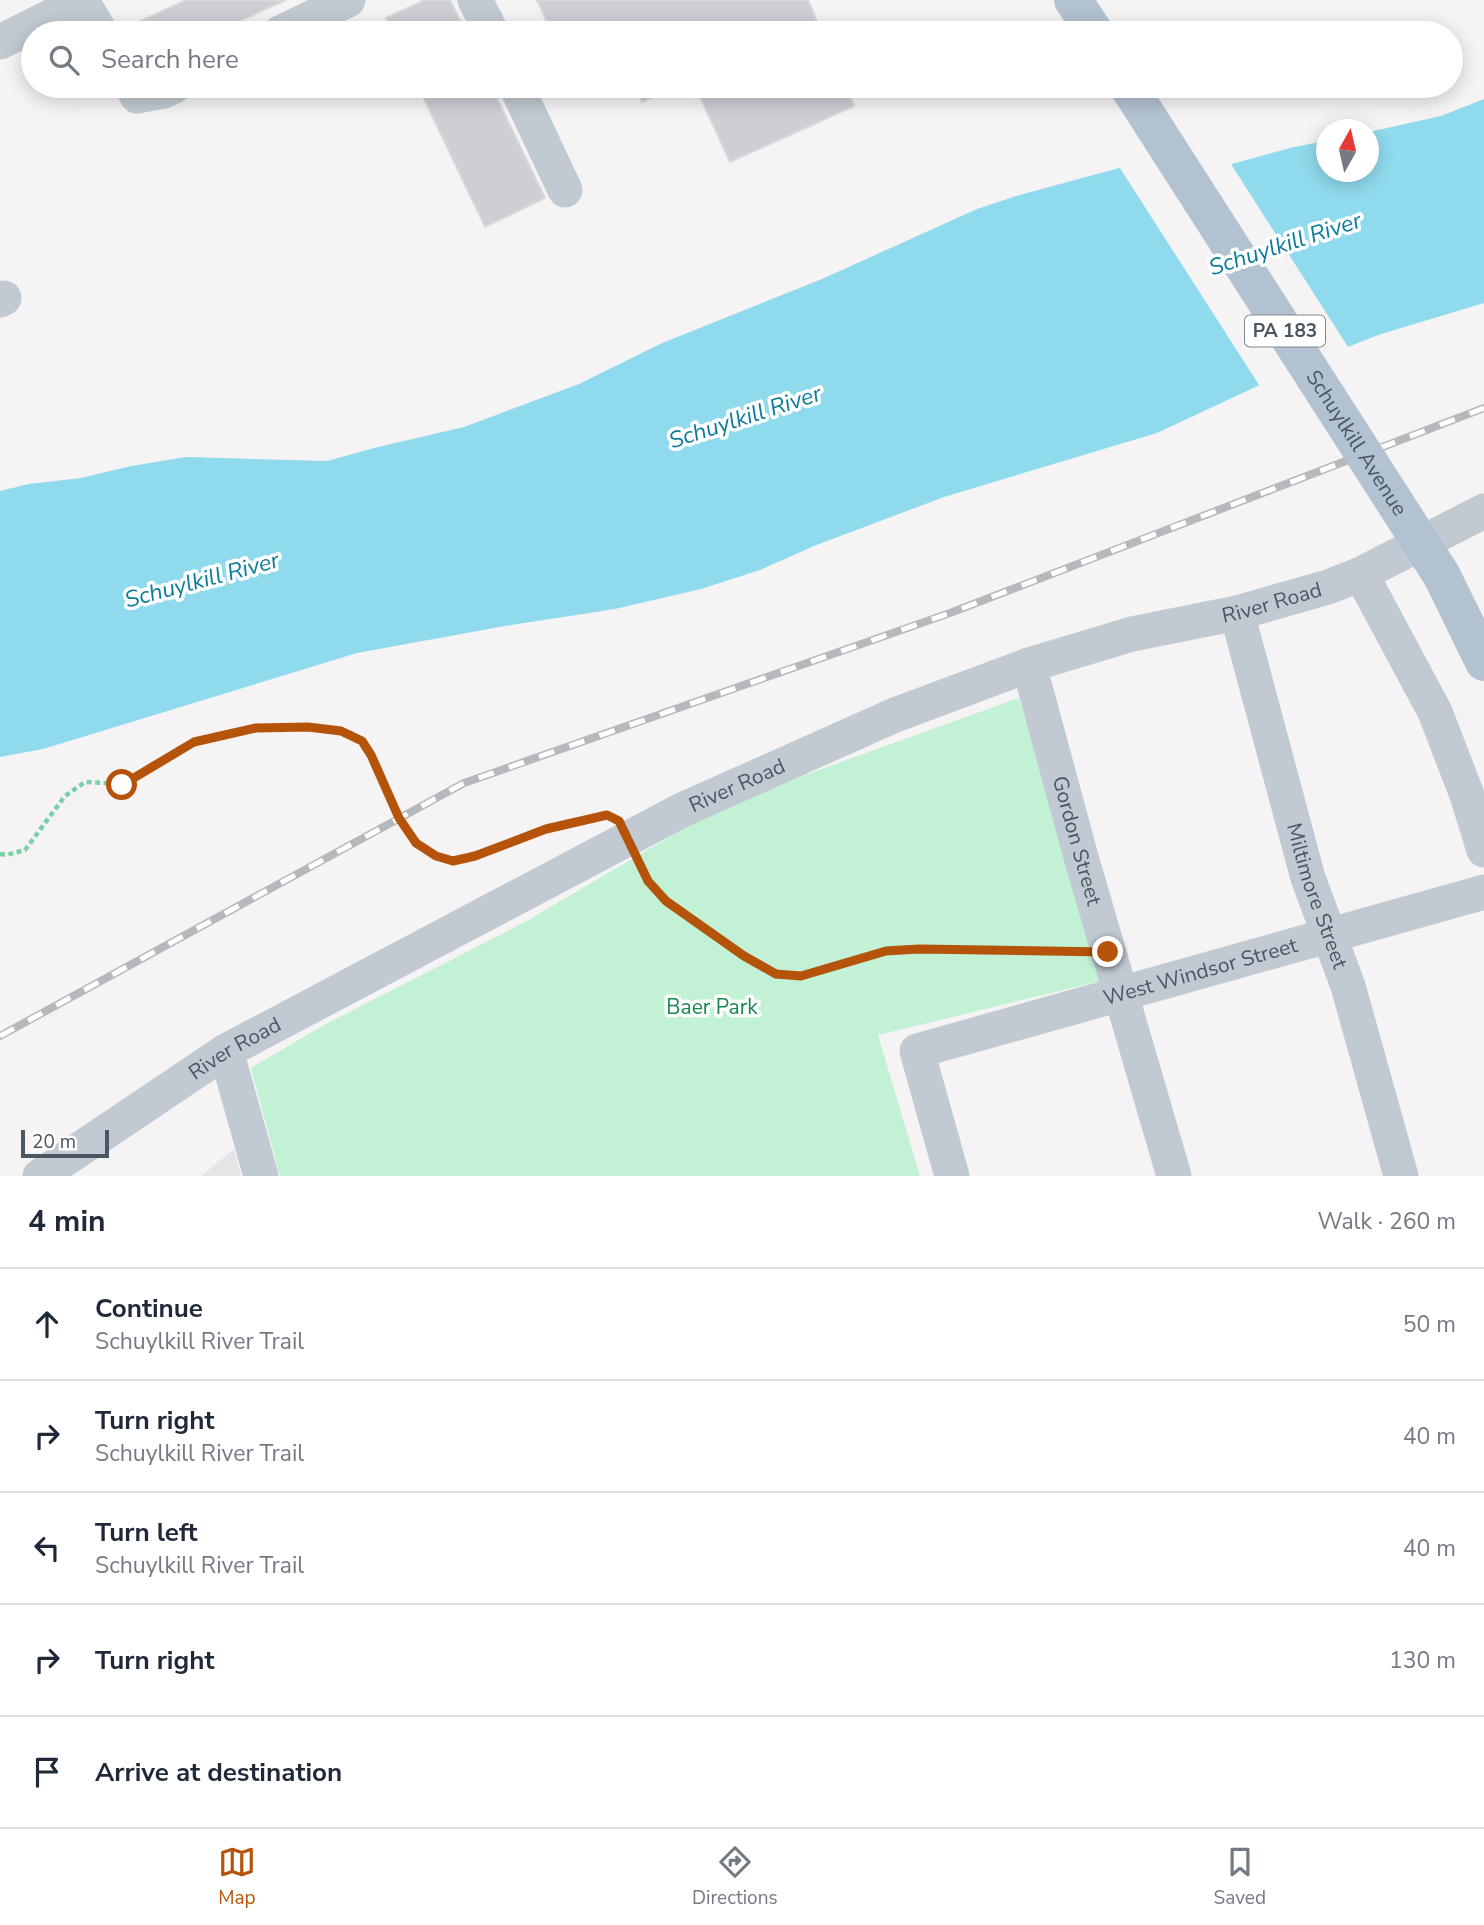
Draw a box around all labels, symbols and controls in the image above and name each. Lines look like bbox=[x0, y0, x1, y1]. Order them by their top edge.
search box bbox=[21, 21, 1463, 98]
icon: search bbox=[45, 41, 83, 79]
text: Search here bbox=[101, 42, 239, 77]
north arrow bbox=[1316, 119, 1379, 182]
water label: Schuylkill River bbox=[1205, 205, 1366, 283]
road number: PA 183 bbox=[1245, 316, 1325, 346]
street label: Schuylkill Avenue bbox=[1300, 365, 1414, 521]
water label: Schuylkill River bbox=[665, 378, 826, 456]
water label: Schuylkill River bbox=[121, 544, 283, 615]
street label: River Road bbox=[1219, 575, 1325, 630]
street label: River Road bbox=[684, 752, 789, 819]
route start bbox=[106, 769, 137, 800]
street label: Gordon Street bbox=[1046, 773, 1108, 909]
street label: Miltimore Street bbox=[1280, 820, 1355, 973]
street label: West Windsor Street bbox=[1100, 931, 1301, 1012]
route end bbox=[1092, 936, 1123, 967]
park label: Baer Park bbox=[666, 993, 758, 1021]
street label: River Road bbox=[183, 1010, 286, 1086]
scale bar bbox=[21, 1127, 108, 1159]
text: 20 m bbox=[32, 1129, 76, 1155]
text: 4 min bbox=[28, 1201, 106, 1242]
text: Walk · 260 m bbox=[1317, 1206, 1456, 1237]
text: Continue bbox=[95, 1291, 203, 1326]
icon: ahead bbox=[28, 1305, 66, 1343]
text: 50 m bbox=[1403, 1309, 1456, 1340]
text: Schuylkill River Trail bbox=[95, 1326, 304, 1357]
text: Turn right bbox=[95, 1403, 214, 1438]
icon: right bbox=[28, 1417, 66, 1455]
text: 40 m bbox=[1403, 1421, 1456, 1452]
text: Schuylkill River Trail bbox=[95, 1438, 304, 1469]
text: Turn left bbox=[95, 1515, 198, 1550]
icon: left bbox=[28, 1529, 66, 1567]
text: 40 m bbox=[1403, 1533, 1456, 1564]
text: Schuylkill River Trail bbox=[95, 1550, 304, 1581]
icon: right bbox=[28, 1641, 66, 1679]
text: Turn right bbox=[95, 1643, 214, 1678]
text: 130 m bbox=[1389, 1645, 1456, 1676]
icon: arrive bbox=[28, 1753, 66, 1791]
text: Arrive at destination bbox=[95, 1755, 342, 1790]
tab: Map bbox=[218, 1843, 256, 1911]
tab: Directions bbox=[692, 1843, 778, 1911]
tab: Saved bbox=[1214, 1843, 1266, 1911]

